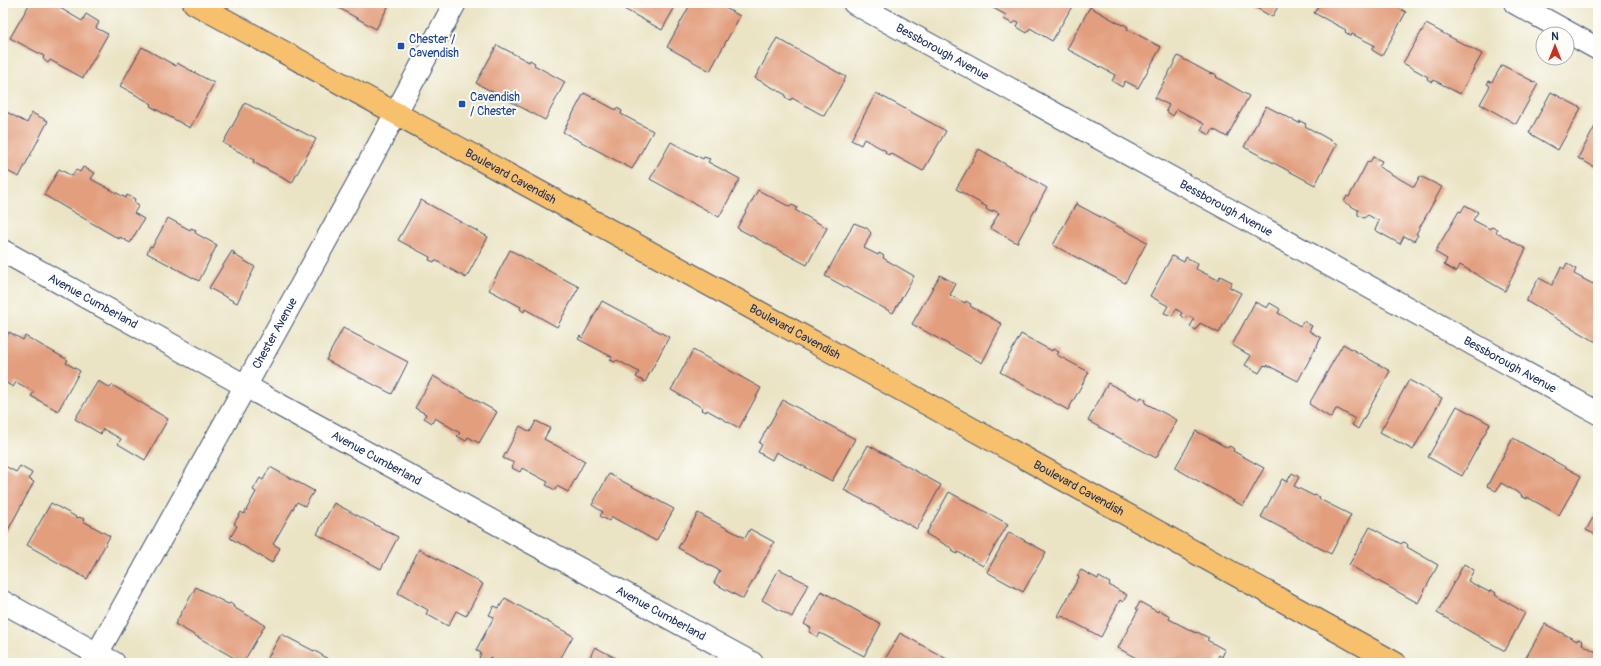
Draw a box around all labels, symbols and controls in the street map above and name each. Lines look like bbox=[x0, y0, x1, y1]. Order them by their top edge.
street label: Bessborough Avenue bbox=[893, 21, 991, 84]
north arrow bbox=[1535, 26, 1575, 66]
text: N bbox=[1551, 30, 1559, 43]
place label: Chester / Cavendish bbox=[409, 32, 459, 61]
marker: Chester / Cavendish bbox=[396, 41, 406, 51]
place label: Cavendish / Chester bbox=[470, 90, 520, 119]
marker: Cavendish / Chester bbox=[457, 99, 467, 109]
street label: Boulevard Cavendish bbox=[462, 146, 559, 208]
street label: Bessborough Avenue bbox=[1177, 177, 1275, 240]
street label: Avenue Cumberland bbox=[45, 271, 140, 333]
street label: Chester Avenue bbox=[249, 295, 301, 372]
street label: Boulevard Cavendish bbox=[747, 301, 843, 363]
street label: Bessborough Avenue bbox=[1461, 333, 1559, 397]
street label: Avenue Cumberland bbox=[329, 428, 424, 489]
street label: Boulevard Cavendish bbox=[1030, 457, 1127, 520]
street label: Avenue Cumberland bbox=[613, 583, 708, 644]

